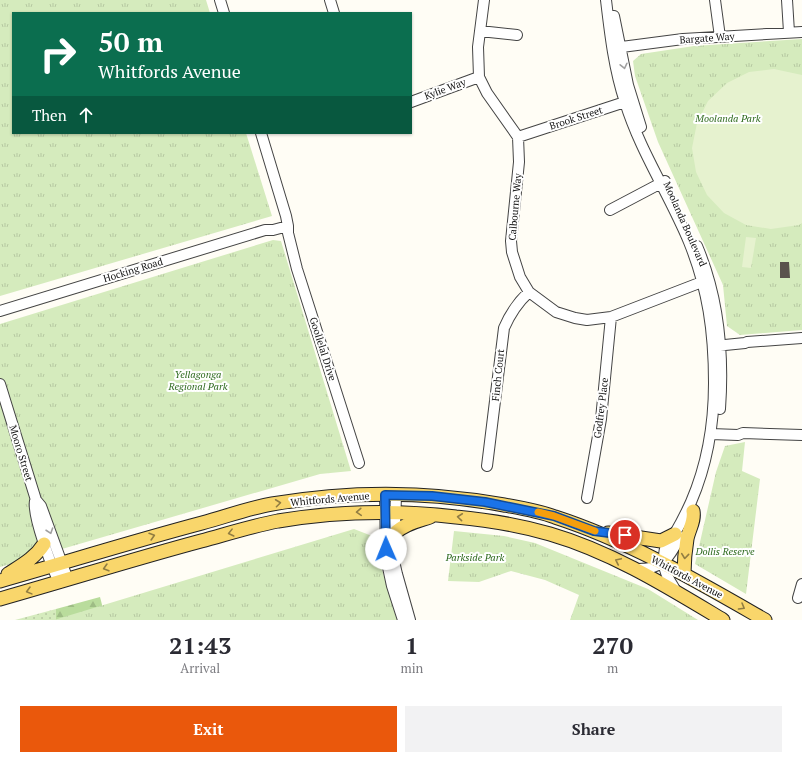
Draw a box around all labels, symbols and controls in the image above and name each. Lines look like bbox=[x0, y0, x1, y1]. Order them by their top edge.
text: 50 m bbox=[98, 23, 163, 60]
icon: right bbox=[32, 28, 84, 80]
street label: Bargate Way bbox=[679, 30, 736, 46]
text: Whitfords Avenue bbox=[98, 59, 241, 83]
one-way arrow bbox=[619, 63, 627, 69]
street label: Kylie Way bbox=[422, 75, 468, 103]
street label: Brook Street bbox=[548, 103, 605, 133]
icon: ahead bbox=[75, 104, 97, 126]
text: Then bbox=[32, 105, 67, 125]
park label: Moolanda Park bbox=[694, 112, 761, 125]
street label: Calbourne Way bbox=[506, 172, 524, 241]
street label: Moolanda Boulevard bbox=[660, 180, 710, 269]
street label: Hocking Road bbox=[102, 255, 165, 285]
street label: Goollelal Drive bbox=[307, 315, 339, 383]
street label: Finch Court bbox=[489, 348, 507, 402]
park label: Yellagonga Regional Park bbox=[167, 368, 228, 393]
street label: Godfrey Place bbox=[591, 377, 611, 439]
street label: Mooro Street bbox=[6, 423, 36, 483]
street label: Whitfords Avenue bbox=[290, 489, 370, 509]
one-way arrow bbox=[275, 499, 281, 508]
one-way arrow bbox=[356, 508, 362, 517]
one-way arrow bbox=[457, 513, 463, 522]
pin bbox=[608, 518, 642, 552]
icon: arrive bbox=[614, 524, 636, 546]
one-way arrow bbox=[45, 527, 53, 534]
one-way arrow bbox=[228, 528, 235, 537]
position arrow bbox=[365, 528, 407, 570]
one-way arrow bbox=[148, 532, 155, 541]
park label: Dollis Reserve bbox=[694, 545, 755, 558]
park label: Parkside Park bbox=[445, 551, 505, 564]
street label: Whitfords Avenue bbox=[649, 553, 725, 601]
one-way arrow bbox=[681, 553, 690, 559]
one-way arrow bbox=[615, 558, 622, 566]
one-way arrow bbox=[102, 563, 109, 572]
one-way arrow bbox=[26, 586, 33, 594]
one-way arrow bbox=[738, 603, 745, 610]
text: 21:43 bbox=[169, 629, 231, 661]
text: 1 bbox=[405, 629, 419, 661]
text: 270 bbox=[592, 629, 633, 661]
text: Arrival bbox=[180, 659, 220, 677]
text: min bbox=[400, 659, 423, 677]
text: m bbox=[607, 659, 618, 677]
button: Exit bbox=[20, 706, 397, 752]
button: Share bbox=[405, 706, 782, 752]

